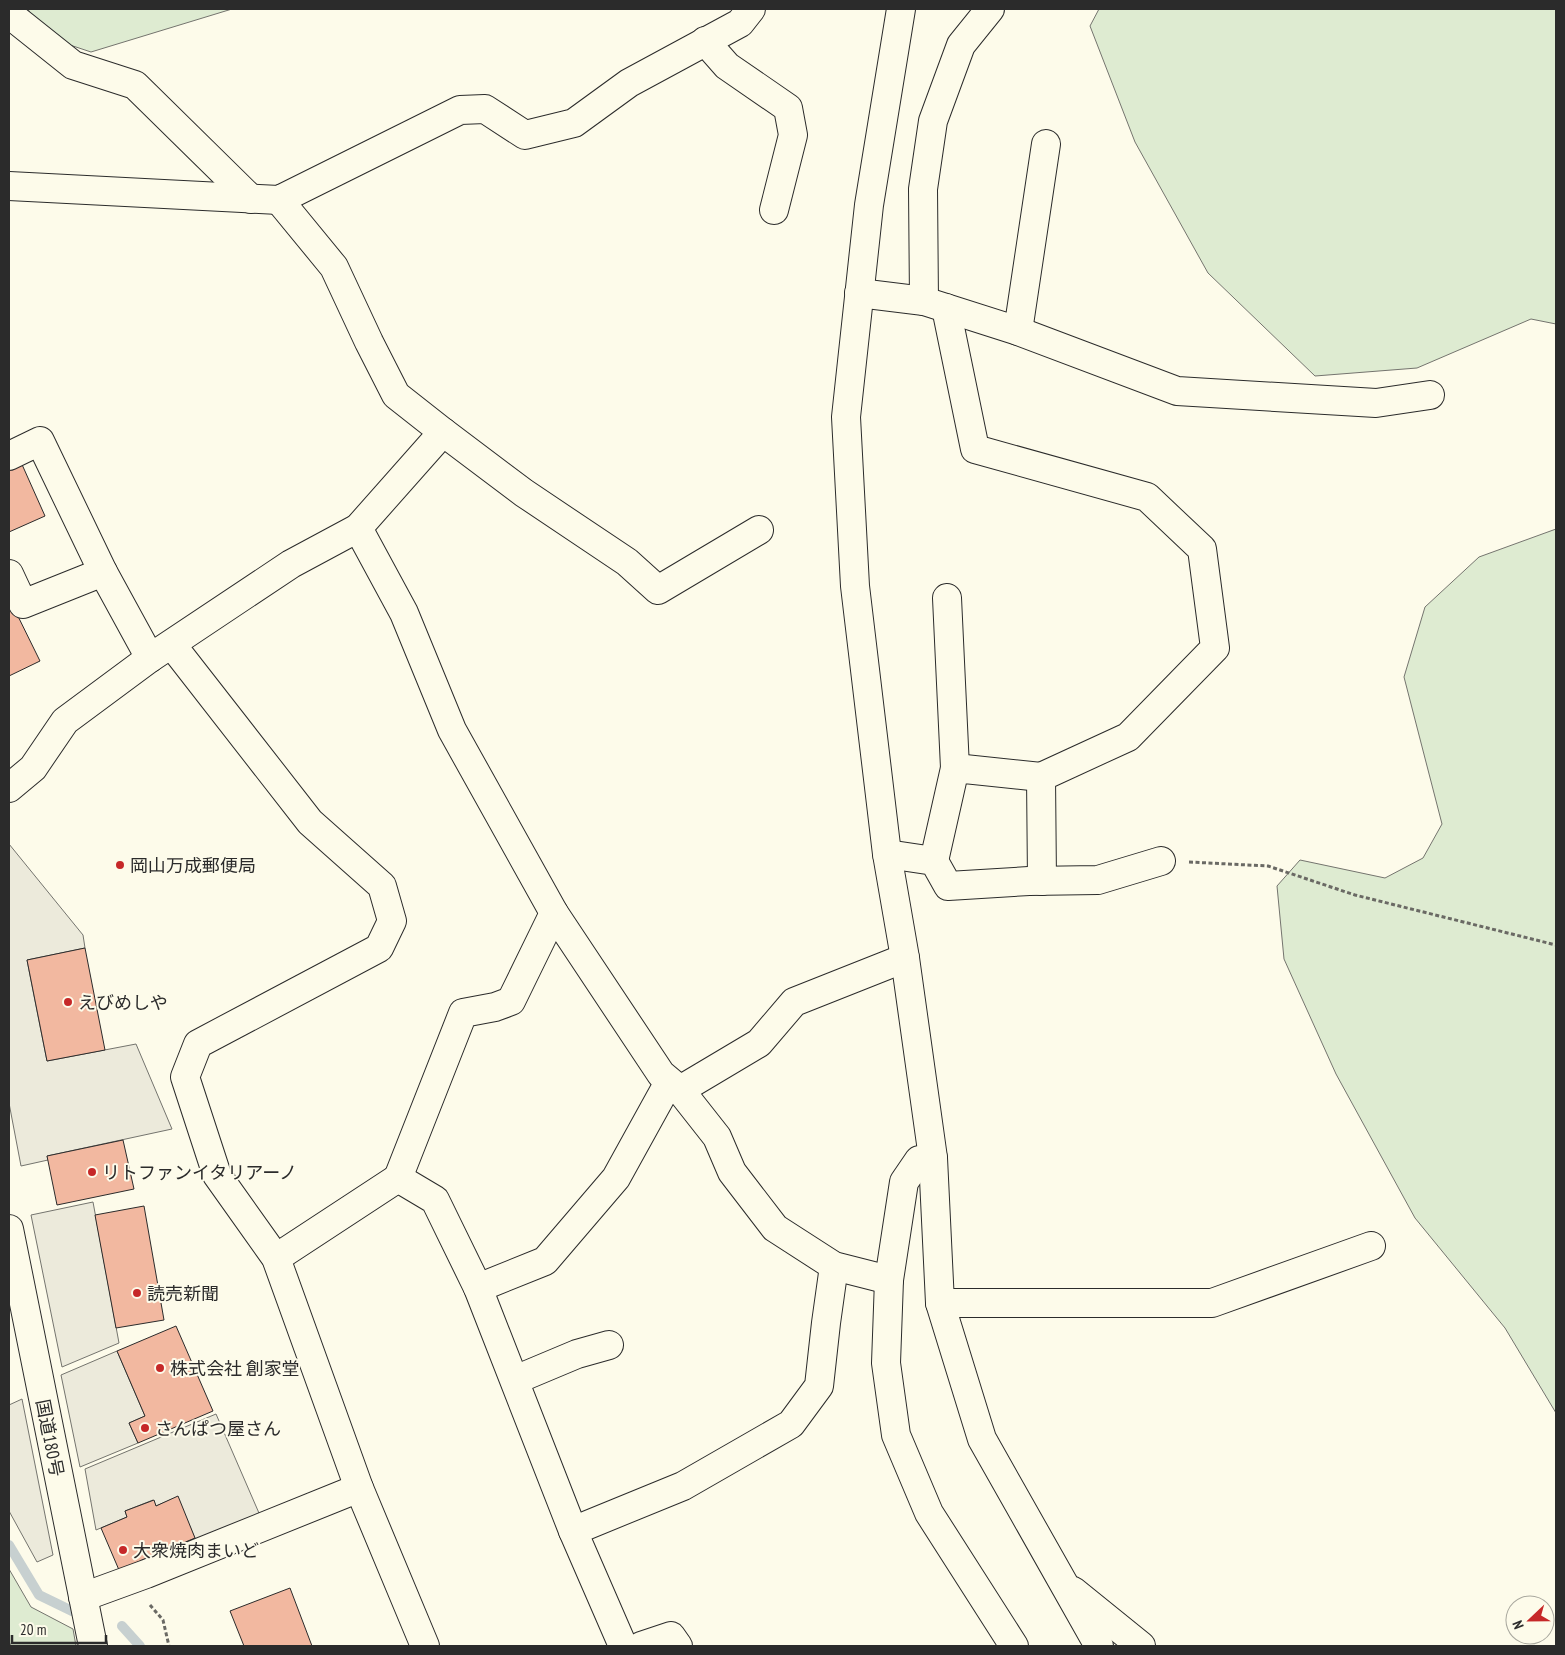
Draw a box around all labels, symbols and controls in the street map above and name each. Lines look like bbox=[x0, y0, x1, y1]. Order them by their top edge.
place label: 岡山万成郵便局 bbox=[130, 854, 256, 877]
marker: 岡山万成郵便局 bbox=[114, 859, 126, 871]
place label: えびめしや bbox=[78, 991, 168, 1014]
marker: えびめしや bbox=[62, 996, 74, 1008]
place label: リトファンイタリアーノ bbox=[102, 1161, 297, 1184]
marker: リトファンイタリアーノ bbox=[86, 1166, 98, 1178]
place label: 読売新聞 bbox=[147, 1282, 219, 1305]
marker: 読売新聞 bbox=[131, 1287, 143, 1299]
place label: 株式会社 創家堂 bbox=[170, 1357, 300, 1380]
marker: 株式会社 創家堂 bbox=[154, 1362, 166, 1374]
street label: 国道180号 bbox=[31, 1397, 69, 1479]
place label: さんぱつ屋さん bbox=[155, 1417, 281, 1440]
marker: さんぱつ屋さん bbox=[139, 1422, 151, 1434]
place label: 大衆焼肉まいど bbox=[133, 1539, 259, 1562]
marker: 大衆焼肉まいど bbox=[117, 1544, 129, 1556]
north arrow bbox=[1505, 1595, 1555, 1645]
scale bar bbox=[12, 1612, 106, 1644]
text: N bbox=[1508, 1618, 1528, 1632]
text: 20 m bbox=[20, 1620, 46, 1639]

